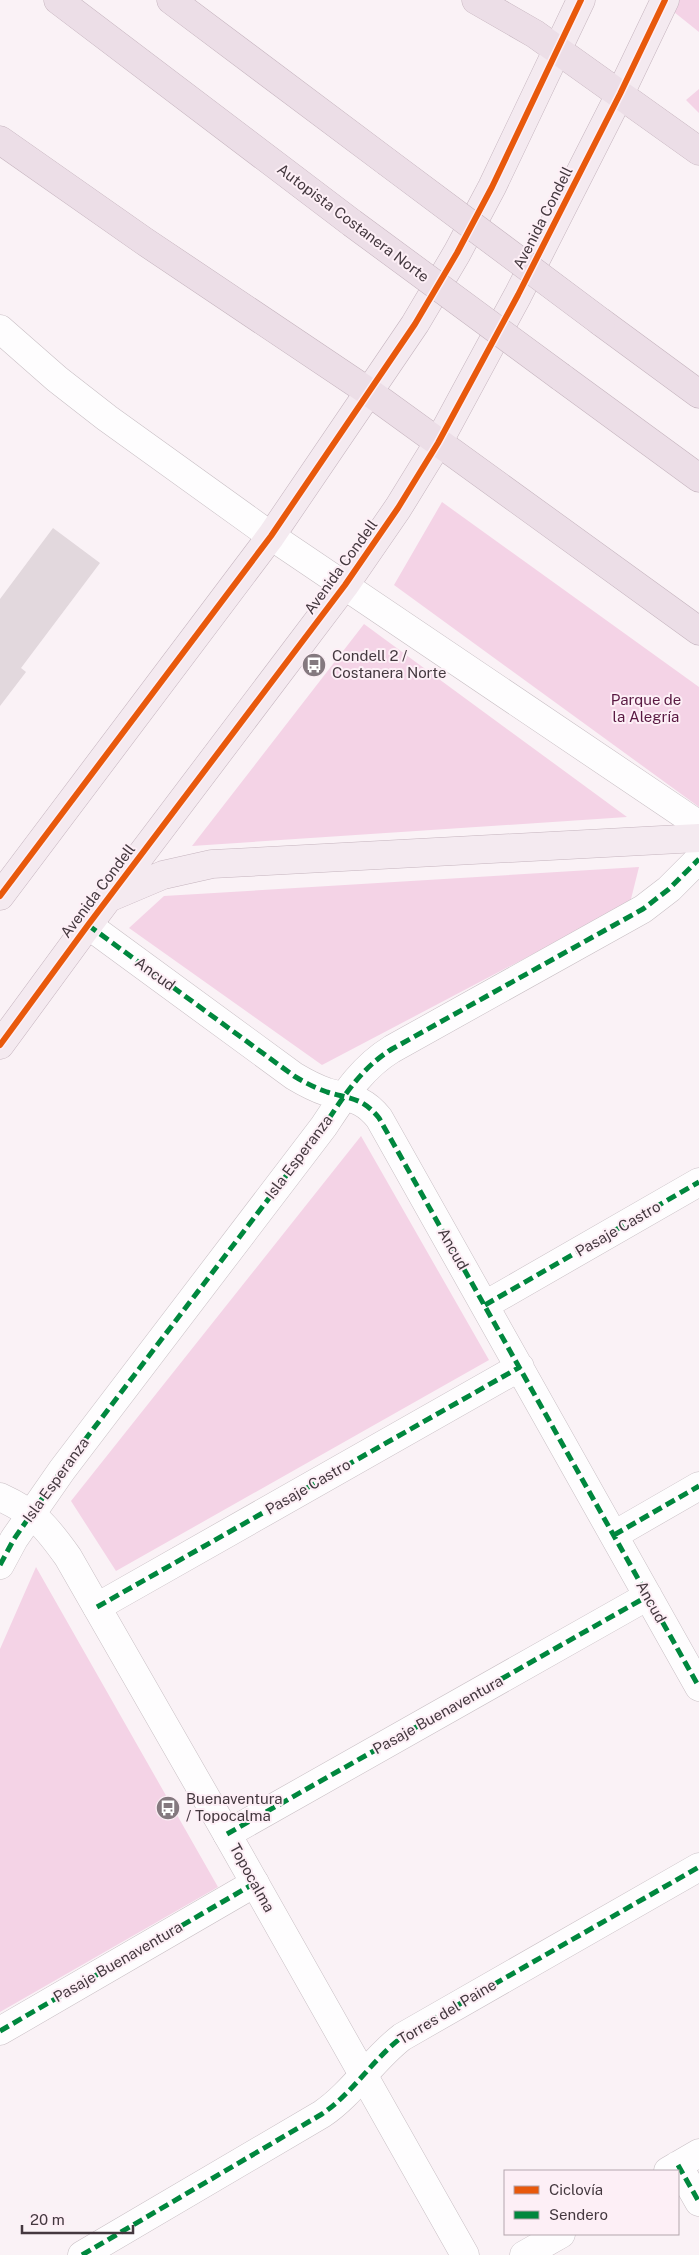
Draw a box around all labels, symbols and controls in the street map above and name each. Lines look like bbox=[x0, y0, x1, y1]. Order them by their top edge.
street label: Autopista Costanera Norte bbox=[274, 160, 433, 285]
street label: Avenida Condell bbox=[509, 164, 576, 272]
street label: Avenida Condell bbox=[301, 516, 381, 617]
place label: Condell 2 / Costanera Norte bbox=[332, 647, 446, 681]
bus stop icon: Condell 2 / Costanera Norte bbox=[301, 652, 327, 678]
park label: Parque de la Alegría bbox=[611, 691, 681, 725]
street label: Avenida Condell bbox=[57, 841, 138, 941]
street label: Ancud bbox=[132, 953, 179, 994]
street label: Isla Esperanza bbox=[262, 1111, 336, 1202]
street label: Pasaje Castro bbox=[572, 1197, 663, 1260]
street label: Ancud bbox=[435, 1225, 472, 1273]
street label: Isla Esperanza bbox=[19, 1434, 92, 1525]
street label: Pasaje Castro bbox=[262, 1455, 353, 1518]
street label: Ancud bbox=[633, 1578, 670, 1626]
street label: Pasaje Buenaventura bbox=[370, 1672, 506, 1757]
place label: Buenaventura / Topocalma bbox=[186, 1790, 283, 1824]
bus stop icon: Buenaventura / Topocalma bbox=[155, 1795, 181, 1821]
street label: Topocalma bbox=[227, 1840, 278, 1915]
street label: Pasaje Buenaventura bbox=[50, 1918, 185, 2005]
street label: Torres del Paine bbox=[394, 1976, 499, 2048]
legend bbox=[504, 2170, 679, 2235]
text: Ciclovía bbox=[549, 2181, 603, 2198]
scale bar bbox=[22, 2202, 134, 2234]
text: Sendero bbox=[549, 2206, 608, 2223]
text: 20 m bbox=[30, 2211, 65, 2228]

